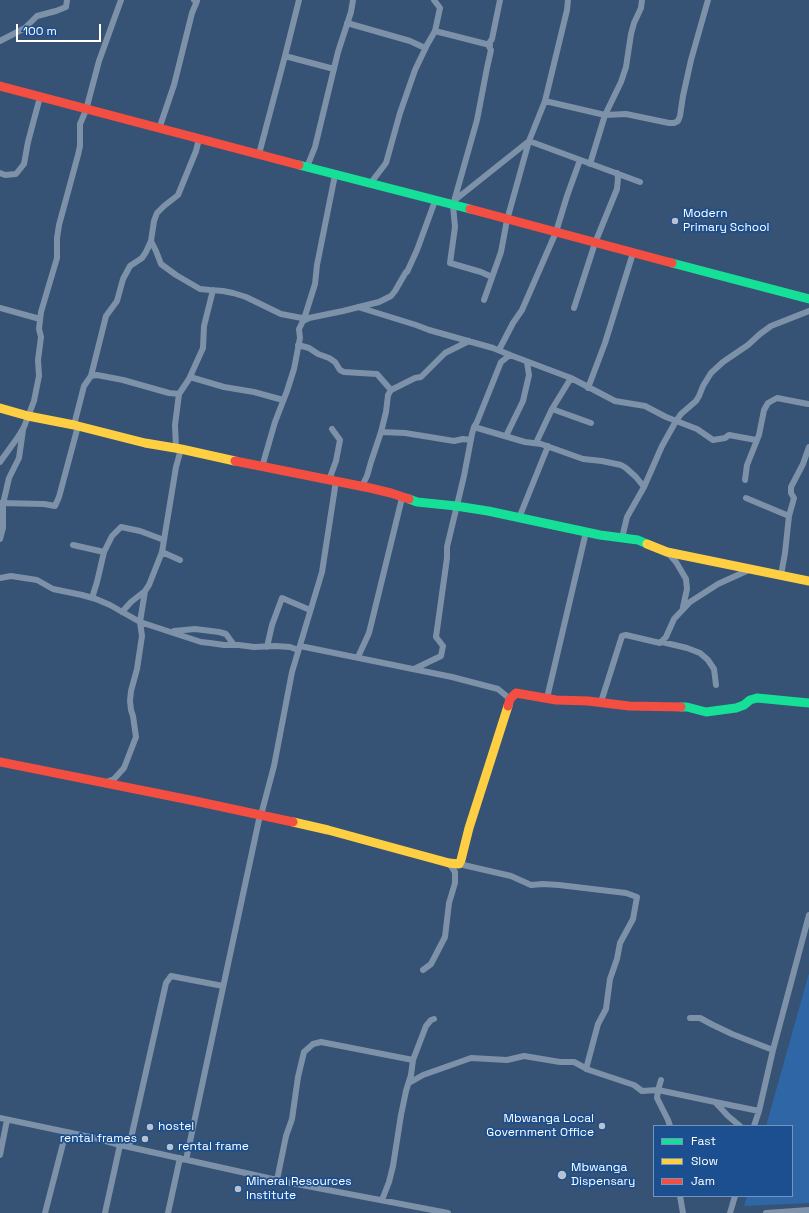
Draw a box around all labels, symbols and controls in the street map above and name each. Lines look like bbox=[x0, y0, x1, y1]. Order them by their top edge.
scale bar bbox=[18, 16, 103, 42]
text: 100 m bbox=[23, 23, 57, 39]
place label: Modern Primary School bbox=[683, 207, 770, 235]
marker: Modern Primary School bbox=[670, 216, 680, 226]
place label: Mbwanga Local Government Office bbox=[486, 1112, 594, 1140]
place label: hostel bbox=[158, 1120, 194, 1134]
marker: Mbwanga Local Government Office bbox=[597, 1121, 607, 1131]
marker: hostel bbox=[145, 1122, 155, 1132]
legend bbox=[653, 1125, 793, 1197]
place label: rental frames bbox=[60, 1132, 137, 1146]
text: Fast bbox=[691, 1133, 716, 1149]
marker: rental frames bbox=[140, 1134, 150, 1144]
place label: rental frame bbox=[178, 1140, 249, 1154]
marker: rental frame bbox=[165, 1142, 175, 1152]
text: Slow bbox=[691, 1153, 718, 1169]
place label: Mbwanga Dispensary bbox=[571, 1161, 635, 1189]
marker: Mbwanga Dispensary bbox=[556, 1169, 568, 1181]
text: Jam bbox=[691, 1173, 715, 1189]
place label: Mineral Resources Institute bbox=[246, 1175, 352, 1203]
marker: Mineral Resources Institute bbox=[233, 1184, 243, 1194]

